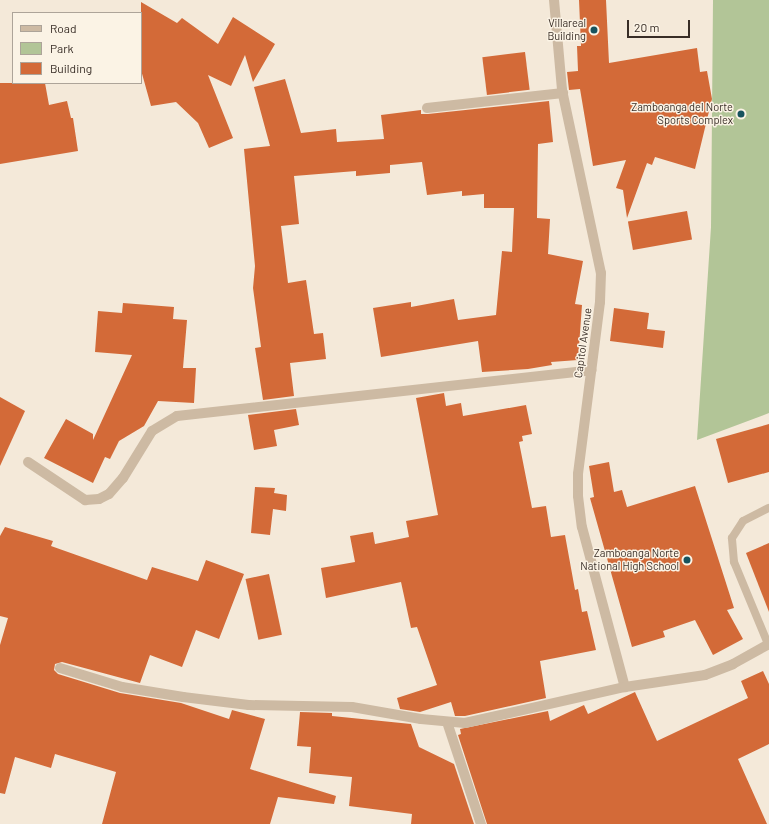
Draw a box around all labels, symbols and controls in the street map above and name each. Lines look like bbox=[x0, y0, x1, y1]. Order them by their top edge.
legend bbox=[12, 12, 142, 84]
scale bar bbox=[629, 12, 692, 38]
place label: Villareal Building bbox=[547, 17, 586, 43]
text: 20 m bbox=[634, 20, 660, 34]
text: Road bbox=[50, 21, 77, 35]
marker: Villareal Building bbox=[589, 25, 599, 35]
text: Park bbox=[50, 41, 74, 55]
text: Building bbox=[50, 61, 92, 75]
place label: Zamboanga del Norte Sports Complex bbox=[631, 101, 733, 127]
marker: Zamboanga del Norte Sports Complex bbox=[736, 109, 746, 119]
street label: Capitol Avenue bbox=[572, 307, 594, 379]
place label: Zamboanga Norte National High School bbox=[580, 547, 679, 573]
marker: Zamboanga Norte National High School bbox=[682, 555, 692, 565]

